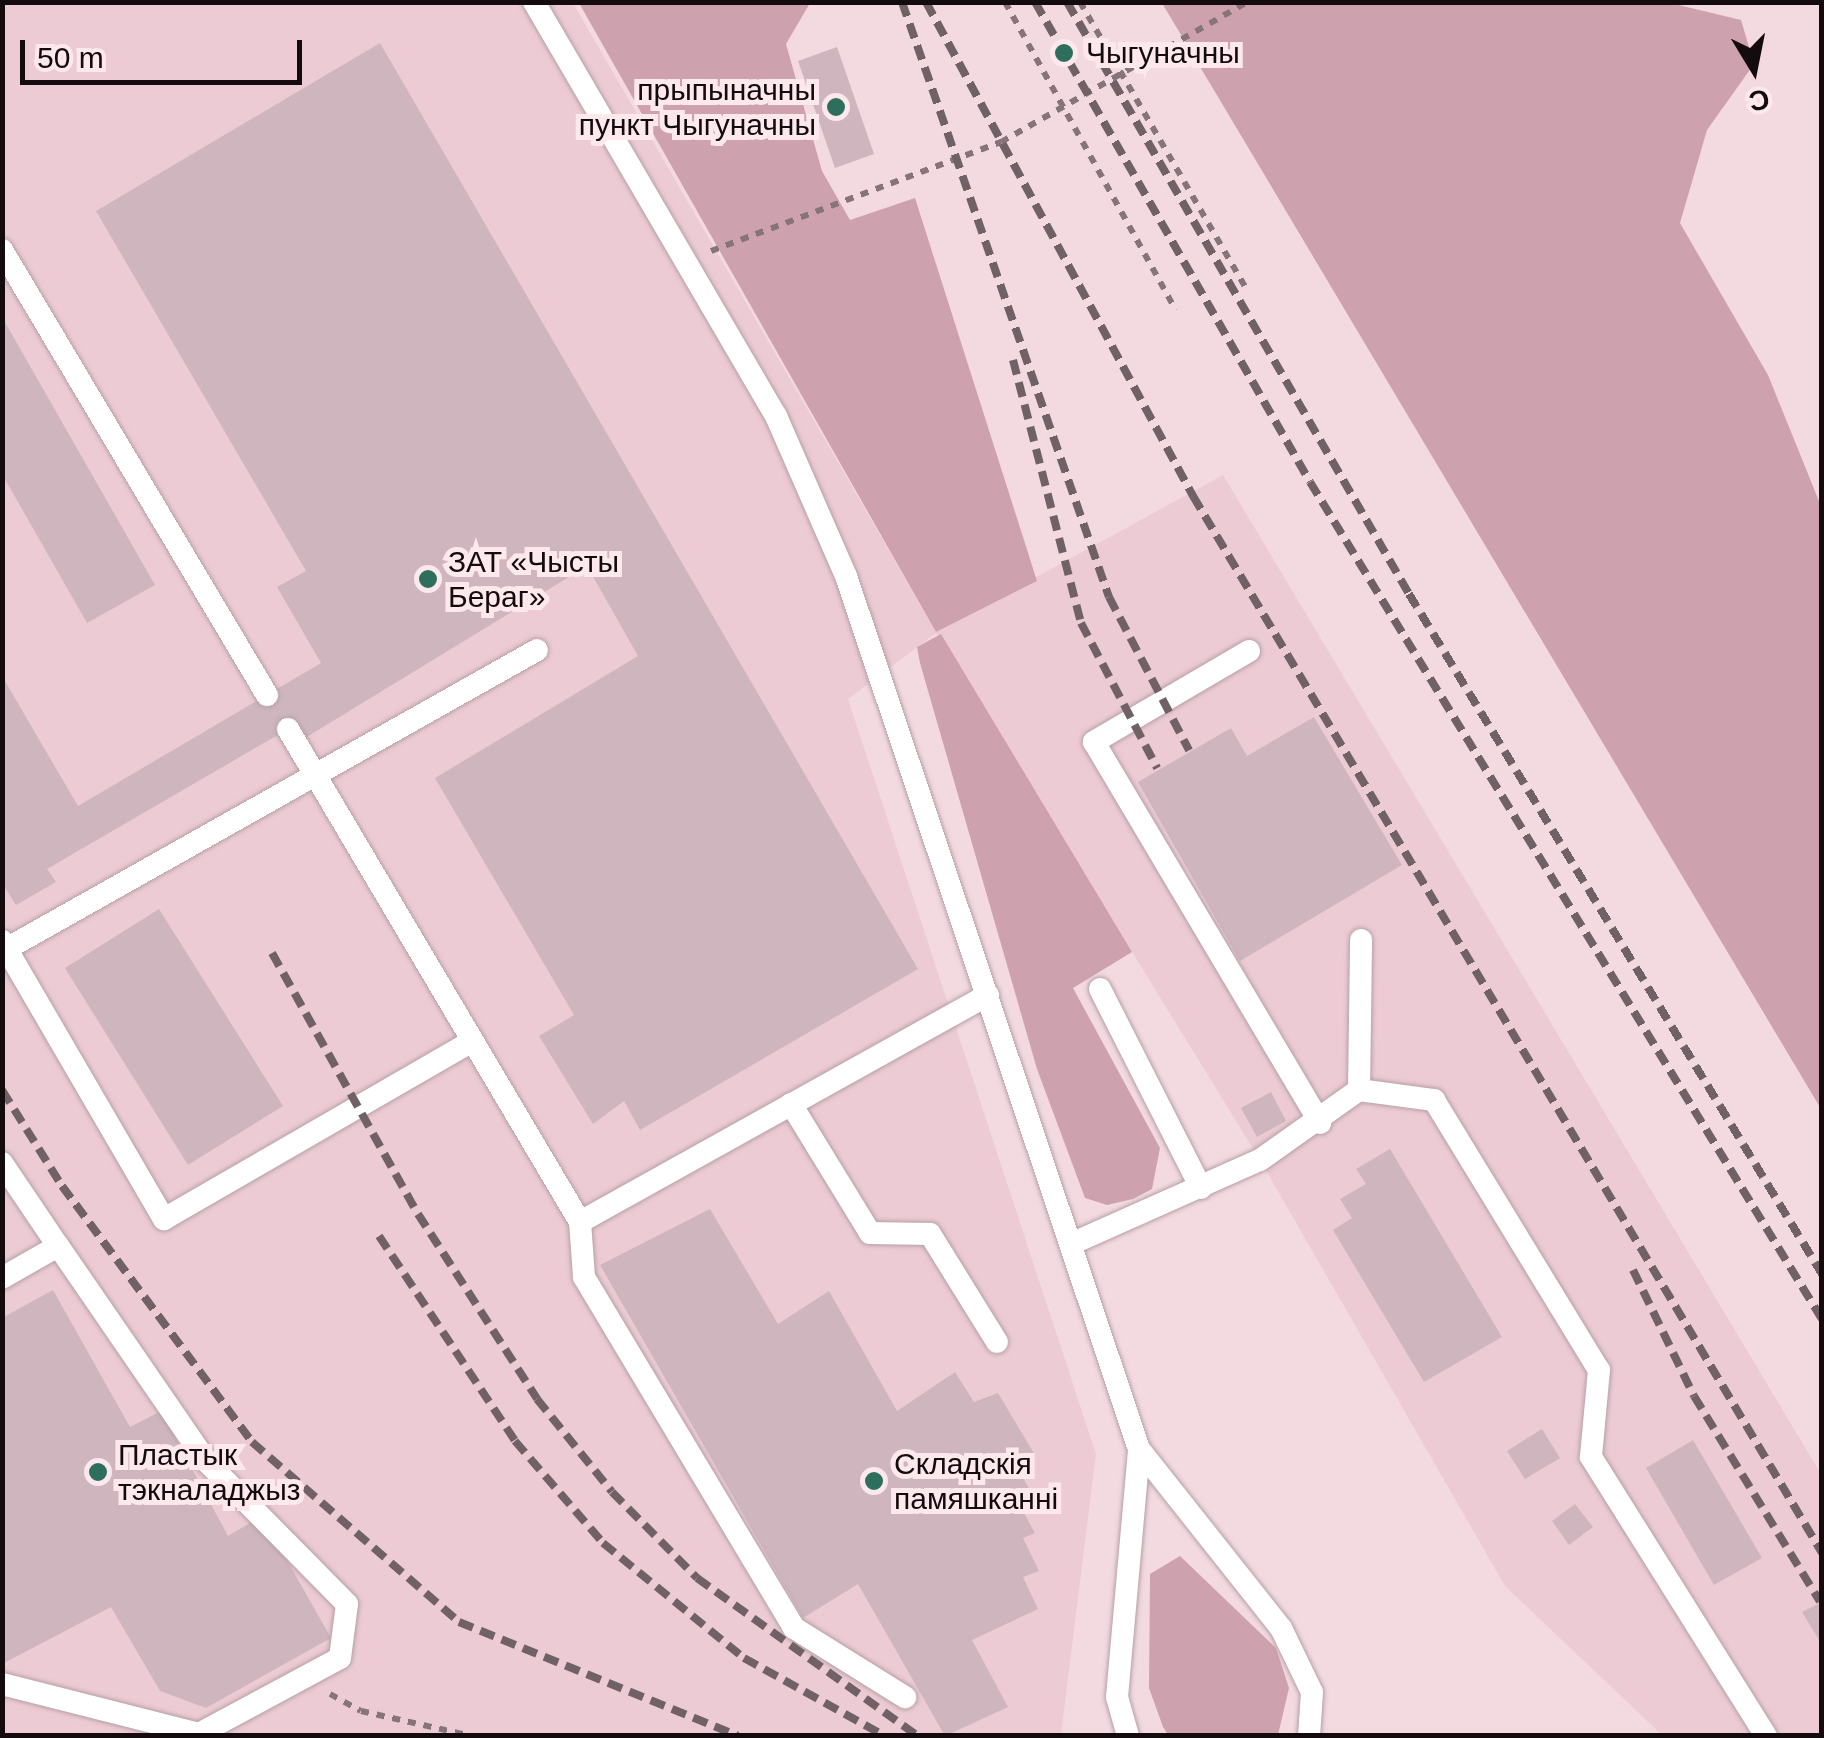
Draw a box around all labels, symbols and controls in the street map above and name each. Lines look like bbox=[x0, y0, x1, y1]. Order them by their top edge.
scale bar bbox=[25, 20, 308, 82]
north arrow bbox=[1704, 20, 1804, 120]
place label: Чыгуначны bbox=[1086, 35, 1240, 71]
marker: Чыгуначны bbox=[1051, 40, 1077, 66]
text: 50 m bbox=[37, 41, 104, 74]
place label: прыпыначны пункт Чыгуначны bbox=[579, 72, 816, 142]
text: С bbox=[1747, 83, 1772, 117]
marker: прыпыначны пункт Чыгуначны bbox=[825, 96, 847, 118]
place label: ЗАТ «Чысты Бераг» bbox=[448, 544, 619, 614]
marker: ЗАТ «Чысты Бераг» bbox=[417, 568, 439, 590]
place label: Пластык тэкналаджыз bbox=[118, 1437, 301, 1508]
place label: Складскія памяшканні bbox=[894, 1446, 1058, 1516]
marker: Пластык тэкналаджыз bbox=[87, 1461, 109, 1483]
marker: Складскія памяшканні bbox=[863, 1470, 885, 1492]

